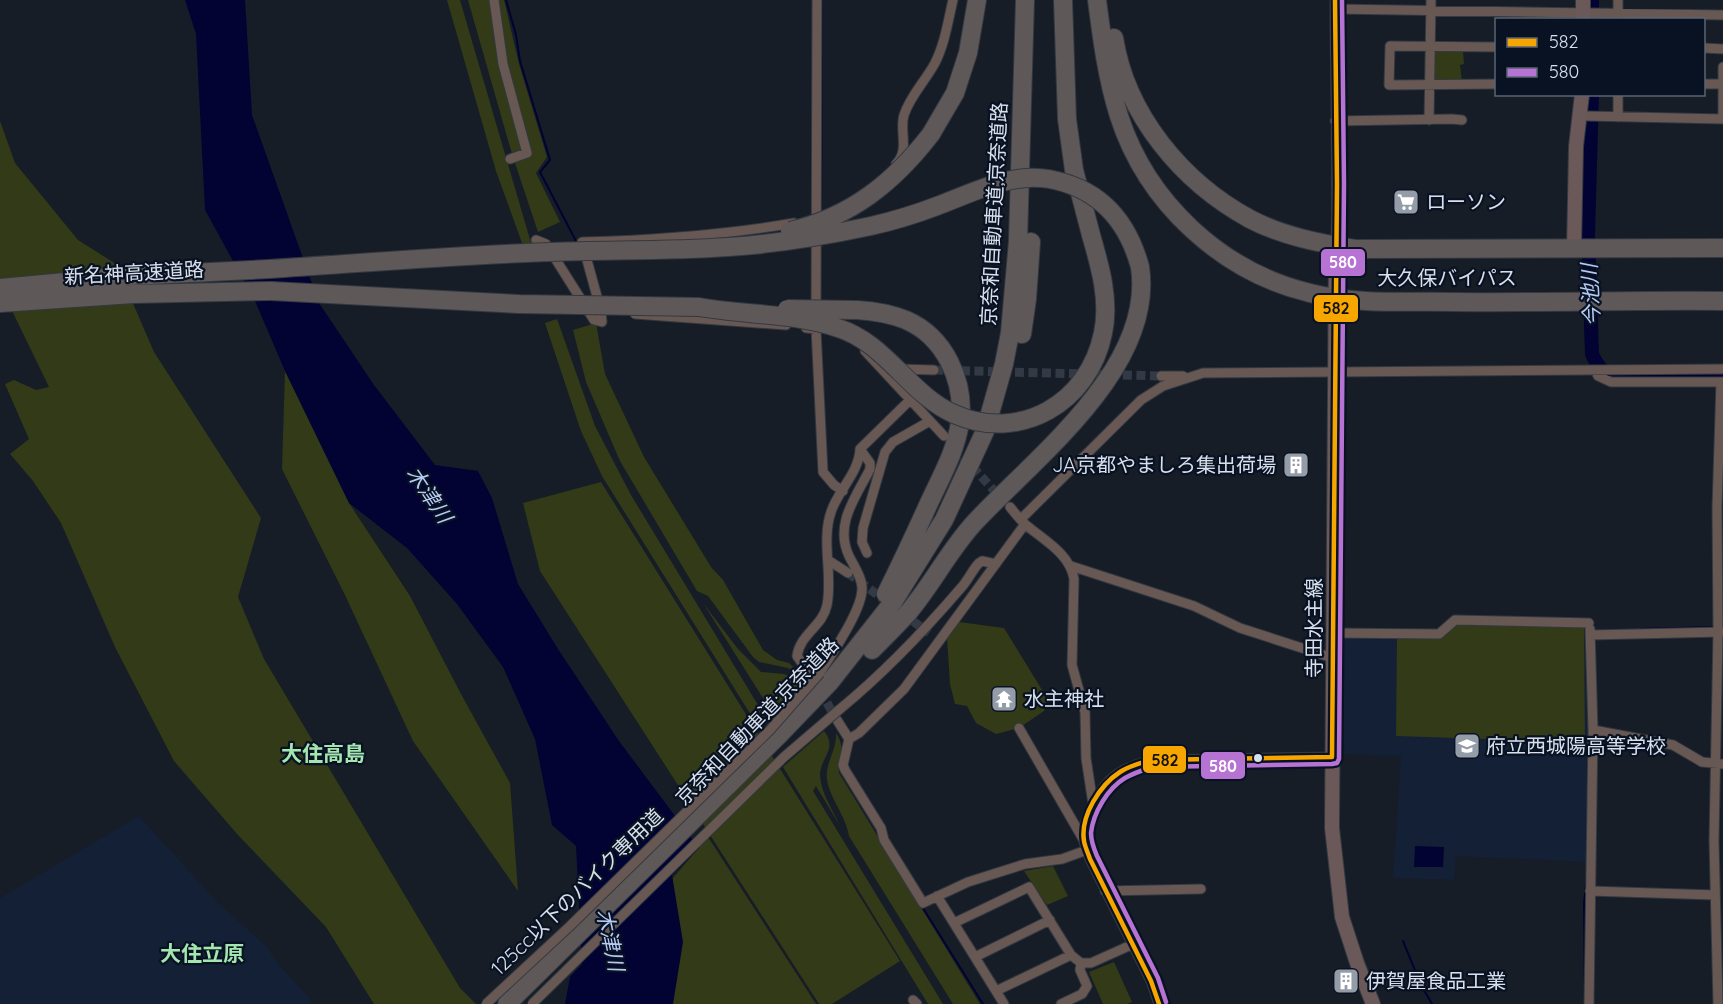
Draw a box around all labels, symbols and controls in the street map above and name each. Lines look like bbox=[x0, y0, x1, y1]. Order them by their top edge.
legend bbox=[1495, 18, 1705, 96]
text: 582 bbox=[1549, 30, 1579, 53]
text: 580 bbox=[1549, 60, 1579, 83]
street label: 京奈和自動車道;京奈道路 bbox=[975, 101, 1012, 326]
supermarket icon: ローソン bbox=[1391, 187, 1421, 217]
place label: ローソン bbox=[1426, 189, 1506, 214]
line badge: 580 bbox=[1320, 248, 1366, 277]
text: 580 bbox=[1329, 252, 1357, 272]
street label: 新名神高速道路 bbox=[63, 256, 205, 289]
water label: 今池川 bbox=[1575, 261, 1605, 327]
street label: 大久保バイパス bbox=[1377, 265, 1517, 290]
line badge: 582 bbox=[1313, 294, 1359, 323]
text: 582 bbox=[1322, 298, 1350, 318]
building icon: JA京都やましろ集出荷場 bbox=[1281, 450, 1311, 480]
place label: JA京都やましろ集出荷場 bbox=[1052, 452, 1276, 477]
water label: 木津川 bbox=[401, 461, 459, 529]
street label: 寺田水主線 bbox=[1301, 578, 1326, 678]
street label: 京奈和自動車道;京奈道路 bbox=[670, 631, 843, 810]
temple icon: 水主神社 bbox=[989, 684, 1019, 714]
place label: 水主神社 bbox=[1024, 686, 1104, 711]
school or university icon: 府立西城陽高等学校 bbox=[1452, 731, 1482, 761]
place label: 府立西城陽高等学校 bbox=[1486, 733, 1666, 758]
district label: 大住高島 bbox=[281, 740, 365, 766]
line badge: 582 bbox=[1142, 745, 1187, 774]
text: 582 bbox=[1151, 750, 1179, 770]
line badge: 580 bbox=[1200, 751, 1246, 780]
unlabelled marker bbox=[1252, 752, 1264, 764]
text: 580 bbox=[1209, 756, 1237, 776]
street label: 125cc以下のバイク専用道 bbox=[485, 803, 668, 980]
water label: 木津川 bbox=[592, 906, 631, 975]
district label: 大住立原 bbox=[160, 940, 244, 966]
building icon: 伊賀屋食品工業 bbox=[1331, 966, 1361, 996]
place label: 伊賀屋食品工業 bbox=[1366, 968, 1506, 993]

